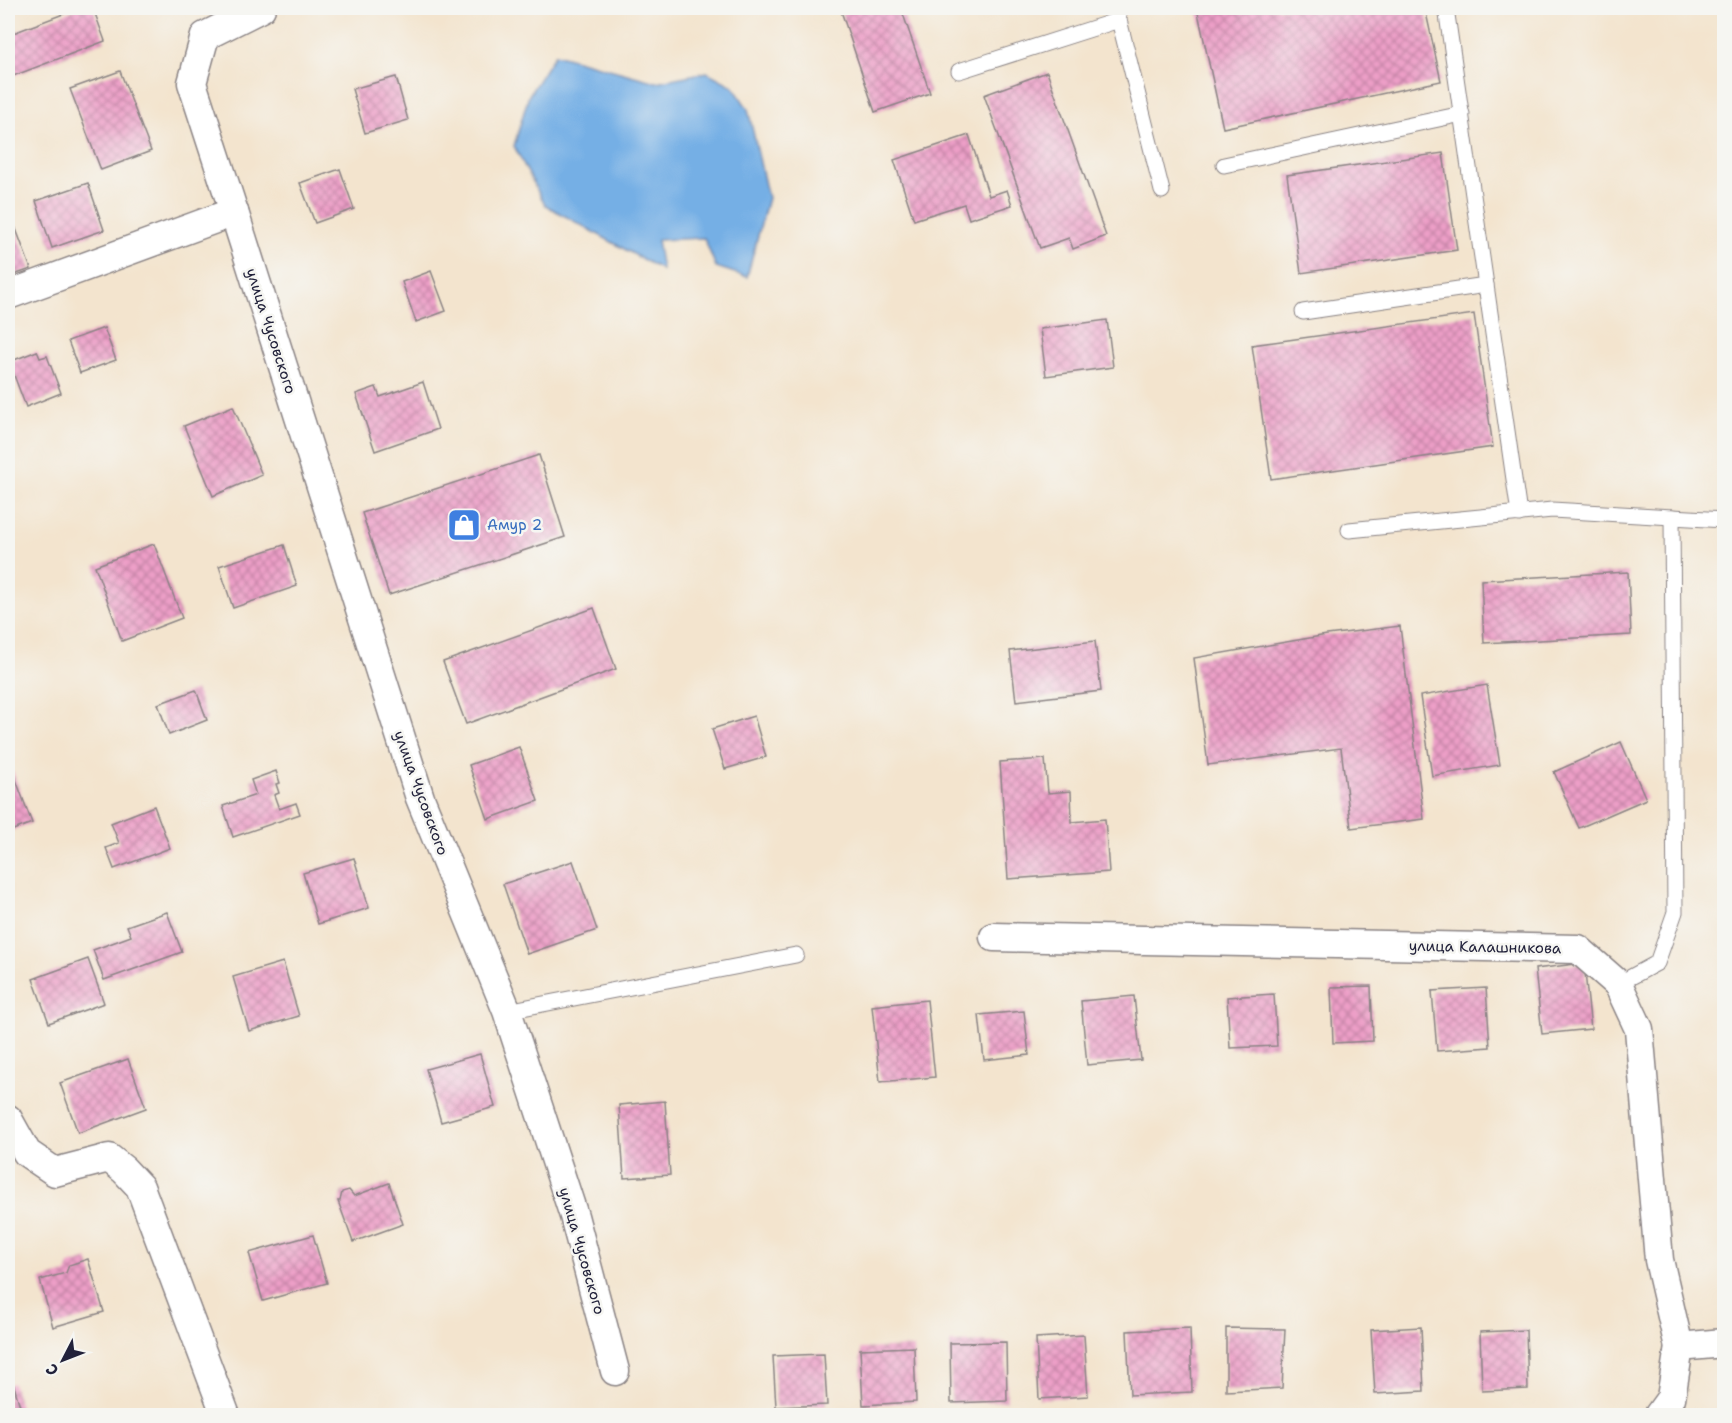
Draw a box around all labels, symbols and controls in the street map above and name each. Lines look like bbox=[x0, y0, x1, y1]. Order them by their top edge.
street label: улица Чусовского bbox=[241, 265, 301, 397]
shop icon: Амур 2 bbox=[446, 507, 482, 543]
place label: Амур 2 bbox=[487, 515, 542, 535]
street label: улица Чусовского bbox=[389, 728, 453, 858]
street label: улица Калашникова bbox=[1409, 936, 1562, 958]
street label: улица Чусовского bbox=[554, 1185, 610, 1317]
north arrow bbox=[33, 1330, 93, 1390]
text: С bbox=[41, 1359, 63, 1380]

